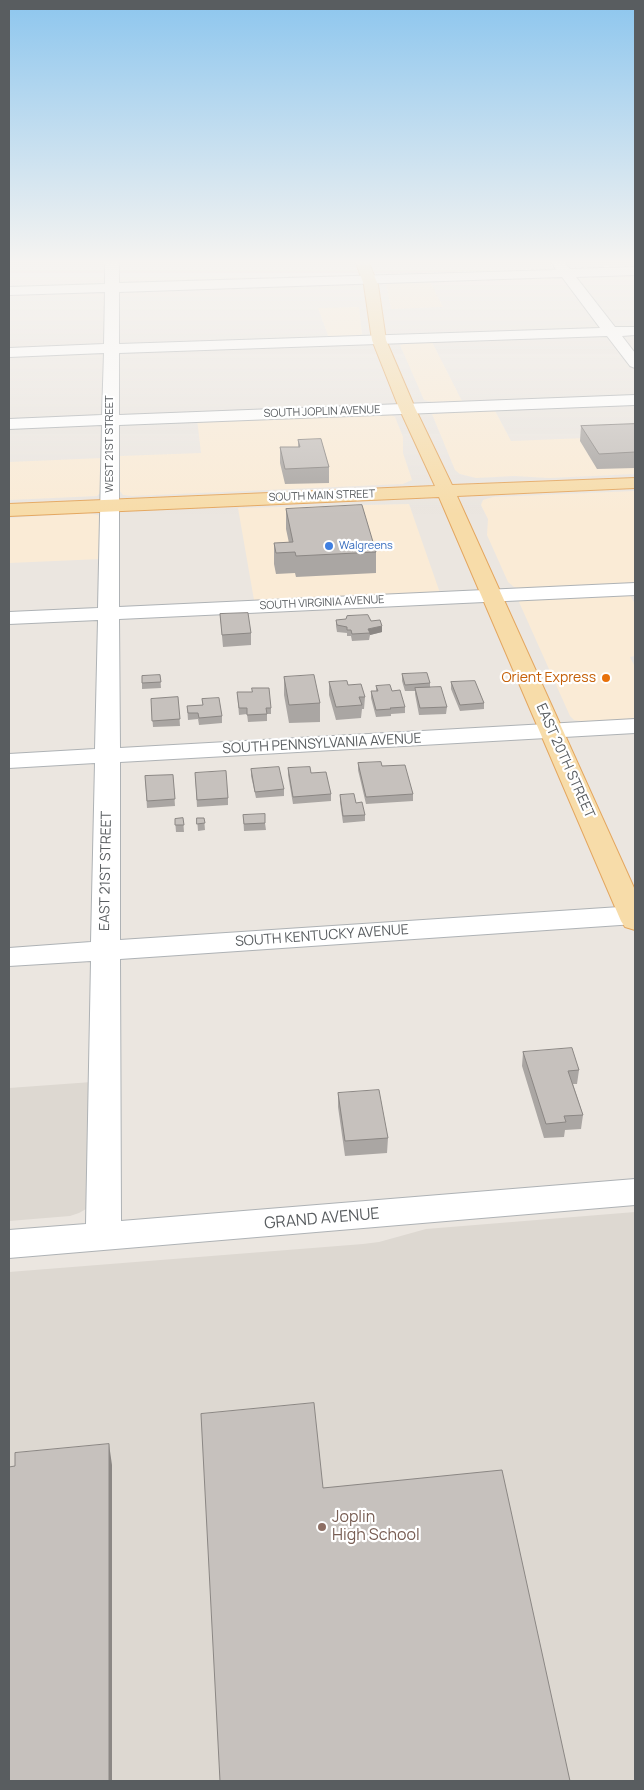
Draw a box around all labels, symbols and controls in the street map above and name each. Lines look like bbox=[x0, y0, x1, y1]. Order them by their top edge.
street label: WEST 21ST STREET bbox=[103, 395, 117, 493]
street label: SOUTH JOPLIN AVENUE bbox=[263, 403, 381, 421]
street label: SOUTH MAIN STREET bbox=[268, 488, 376, 504]
place label: Walgreens bbox=[339, 539, 393, 553]
marker: Walgreens bbox=[323, 540, 335, 552]
street label: SOUTH VIRGINIA AVENUE bbox=[259, 593, 385, 613]
place label: Orient Express bbox=[501, 670, 596, 686]
marker: Orient Express bbox=[600, 672, 612, 684]
street label: EAST 20TH STREET bbox=[532, 701, 598, 821]
street label: SOUTH PENNSYLVANIA AVENUE bbox=[222, 730, 422, 758]
street label: EAST 21ST STREET bbox=[97, 811, 115, 931]
street label: SOUTH KENTUCKY AVENUE bbox=[235, 922, 409, 950]
street label: GRAND AVENUE bbox=[264, 1204, 380, 1234]
place label: Joplin High School bbox=[332, 1508, 420, 1546]
marker: Joplin High School bbox=[316, 1521, 328, 1533]

